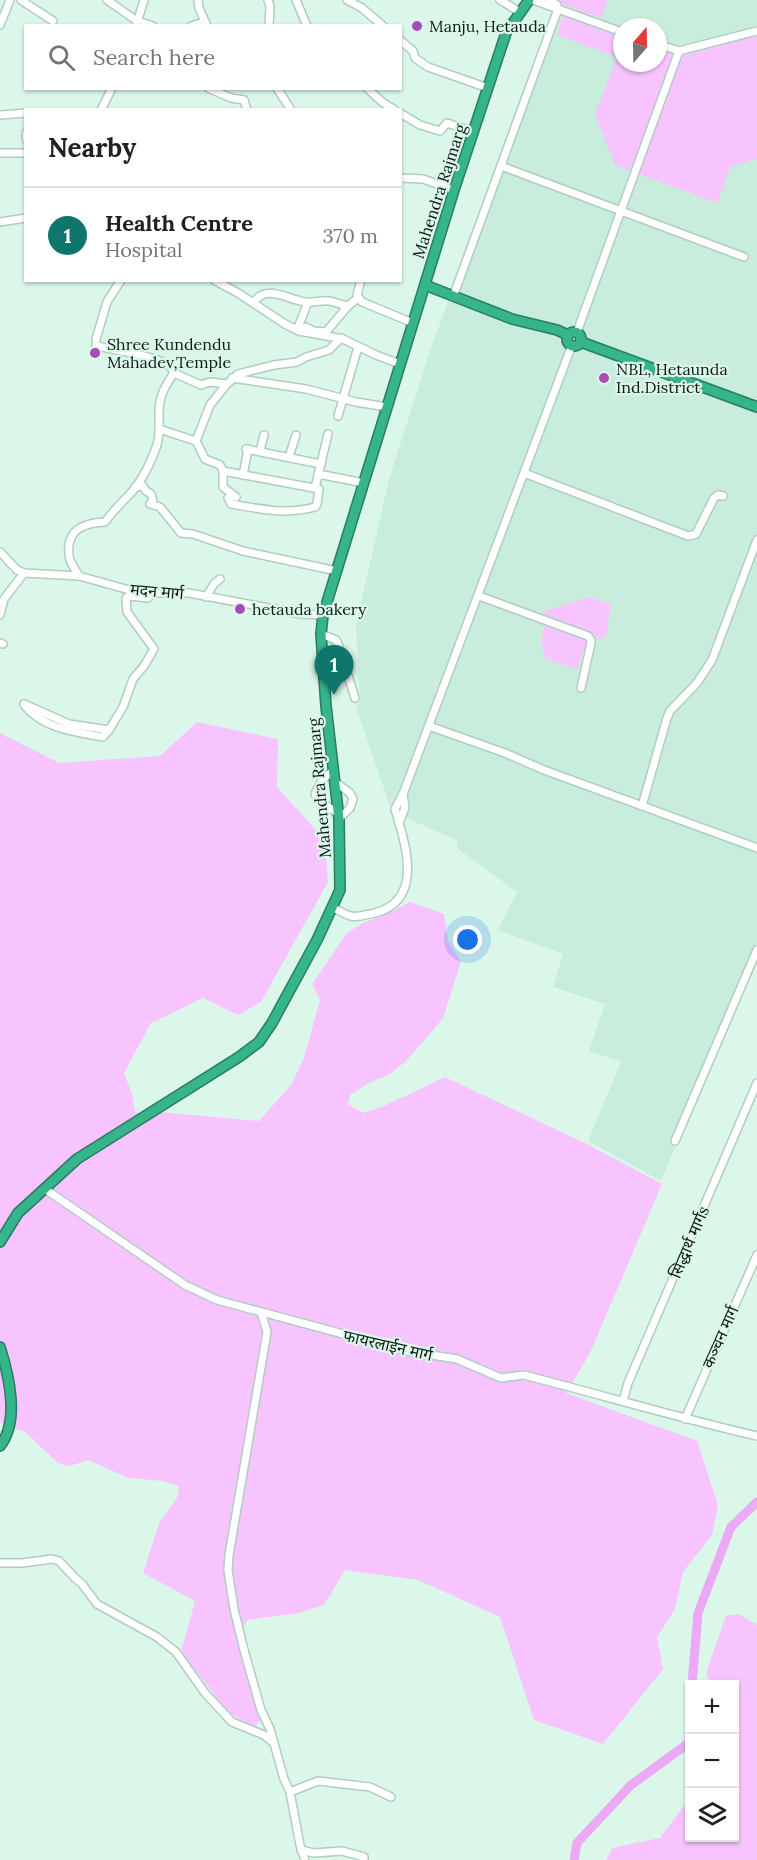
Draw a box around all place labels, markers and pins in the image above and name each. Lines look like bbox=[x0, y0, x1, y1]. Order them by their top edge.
place label: Manju, Hetauda bbox=[429, 16, 546, 36]
marker: Manju, Hetauda bbox=[410, 19, 424, 33]
place label: Shree Kundendu Mahadev,Temple bbox=[107, 334, 231, 372]
marker: Shree Kundendu Mahadev,Temple bbox=[88, 346, 102, 360]
place label: NBL, Hetaunda Ind.District bbox=[616, 359, 728, 397]
marker: NBL, Hetaunda Ind.District bbox=[597, 371, 611, 385]
place label: hetauda bakery bbox=[252, 599, 367, 619]
marker: hetauda bakery bbox=[233, 602, 247, 616]
pin: 1 bbox=[314, 646, 354, 695]

